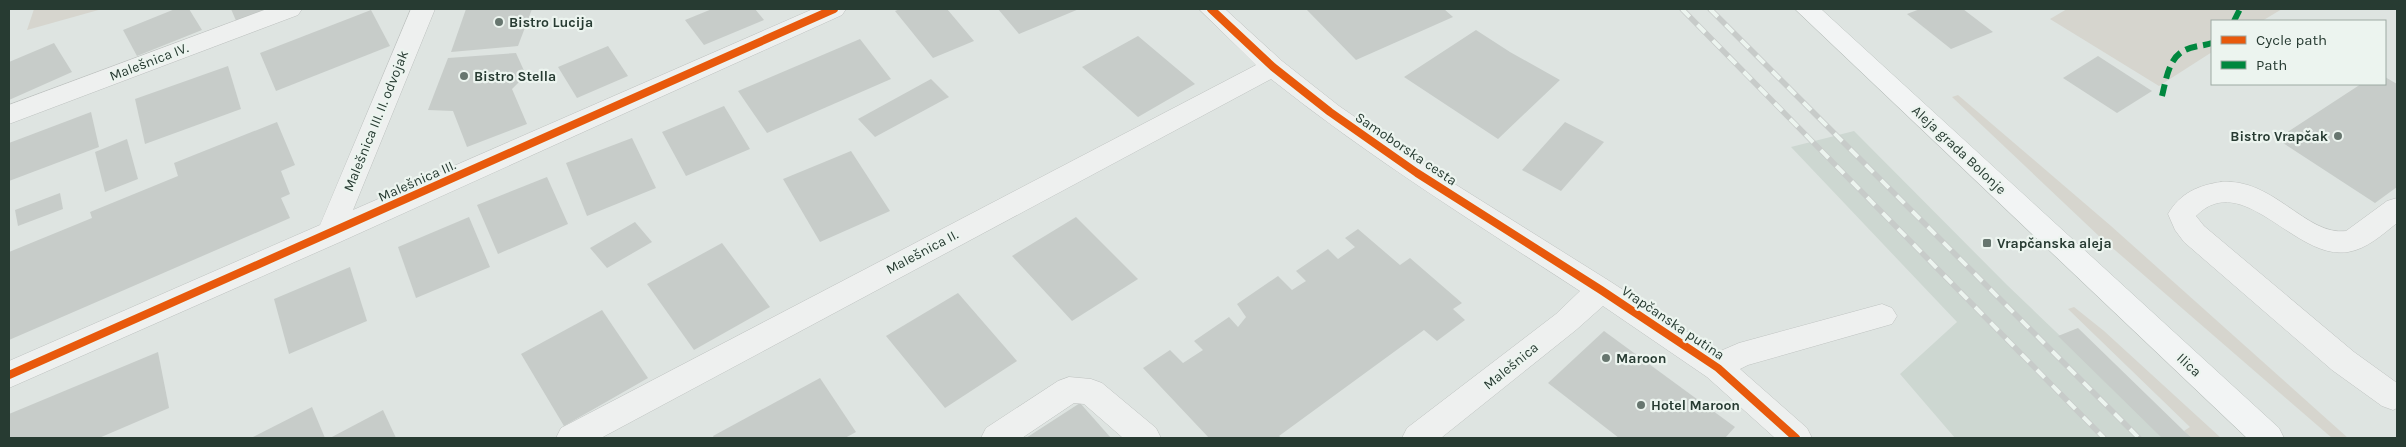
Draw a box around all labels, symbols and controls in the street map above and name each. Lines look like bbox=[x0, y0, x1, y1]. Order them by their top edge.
place label: Bistro Lucija bbox=[509, 14, 593, 31]
marker: Bistro Lucija bbox=[493, 16, 505, 28]
legend bbox=[2211, 20, 2386, 85]
text: Cycle path bbox=[2256, 31, 2327, 49]
street label: Malešnica IV. bbox=[107, 39, 191, 85]
street label: Malešnica III. II. odvojak bbox=[340, 48, 412, 194]
text: Path bbox=[2256, 56, 2287, 74]
place label: Bistro Stella bbox=[474, 68, 556, 85]
marker: Bistro Stella bbox=[458, 70, 470, 82]
street label: Aleja grada Bolonje bbox=[1908, 102, 2010, 198]
street label: Samoborska cesta bbox=[1352, 109, 1460, 189]
place label: Bistro Vrapčak bbox=[2230, 128, 2329, 145]
marker: Bistro Vrapčak bbox=[2332, 130, 2344, 142]
street label: Malešnica III. bbox=[376, 156, 459, 206]
street label: Malešnica II. bbox=[883, 226, 961, 278]
place label: Vrapčanska aleja bbox=[1997, 235, 2112, 252]
marker: Vrapčanska aleja bbox=[1981, 237, 1993, 249]
street label: Vrapčanska putina bbox=[1618, 282, 1728, 364]
street label: Malešnica bbox=[1480, 339, 1542, 393]
place label: Maroon bbox=[1616, 350, 1667, 367]
street label: Ilica bbox=[2173, 350, 2205, 380]
marker: Maroon bbox=[1600, 352, 1612, 364]
place label: Hotel Maroon bbox=[1651, 397, 1740, 414]
marker: Hotel Maroon bbox=[1635, 399, 1647, 411]

